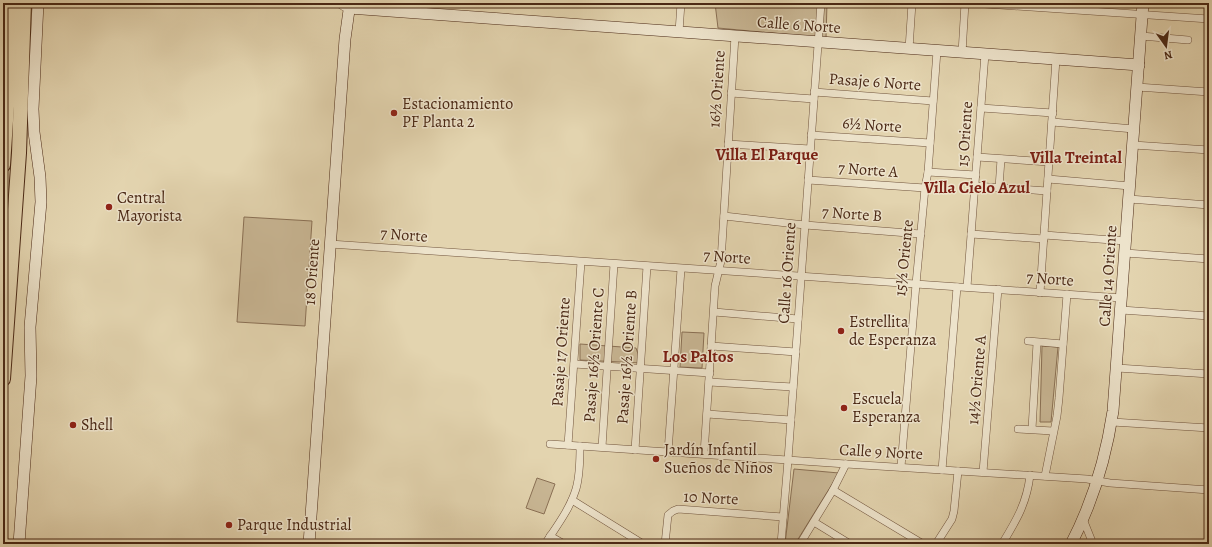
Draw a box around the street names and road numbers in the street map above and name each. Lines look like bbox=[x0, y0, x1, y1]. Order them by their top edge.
street label: Calle 6 Norte bbox=[756, 11, 842, 39]
street label: 16½ Oriente bbox=[703, 50, 731, 128]
street label: Pasaje 6 Norte bbox=[828, 68, 922, 96]
street label: 15 Oriente bbox=[952, 101, 978, 167]
street label: 6½ Norte bbox=[841, 112, 903, 138]
street label: 7 Norte A bbox=[837, 157, 899, 183]
street label: 7 Norte B bbox=[821, 201, 883, 227]
street label: 15½ Oriente bbox=[889, 219, 919, 297]
street label: Calle 16 Oriente bbox=[772, 221, 802, 325]
street label: 7 Norte bbox=[379, 222, 429, 248]
street label: Calle 14 Oriente bbox=[1093, 225, 1123, 327]
street label: 18 Oriente bbox=[299, 238, 325, 306]
street label: 7 Norte bbox=[702, 244, 752, 270]
street label: 7 Norte bbox=[1025, 266, 1075, 292]
street label: Pasaje 16½ Oriente C bbox=[578, 287, 610, 423]
street label: Pasaje 16½ Oriente B bbox=[611, 289, 643, 425]
street label: Pasaje 17 Oriente bbox=[546, 297, 576, 407]
street label: 14½ Oriente A bbox=[962, 334, 992, 426]
street label: Calle 9 Norte bbox=[839, 439, 923, 465]
street label: 10 Norte bbox=[683, 486, 739, 510]

